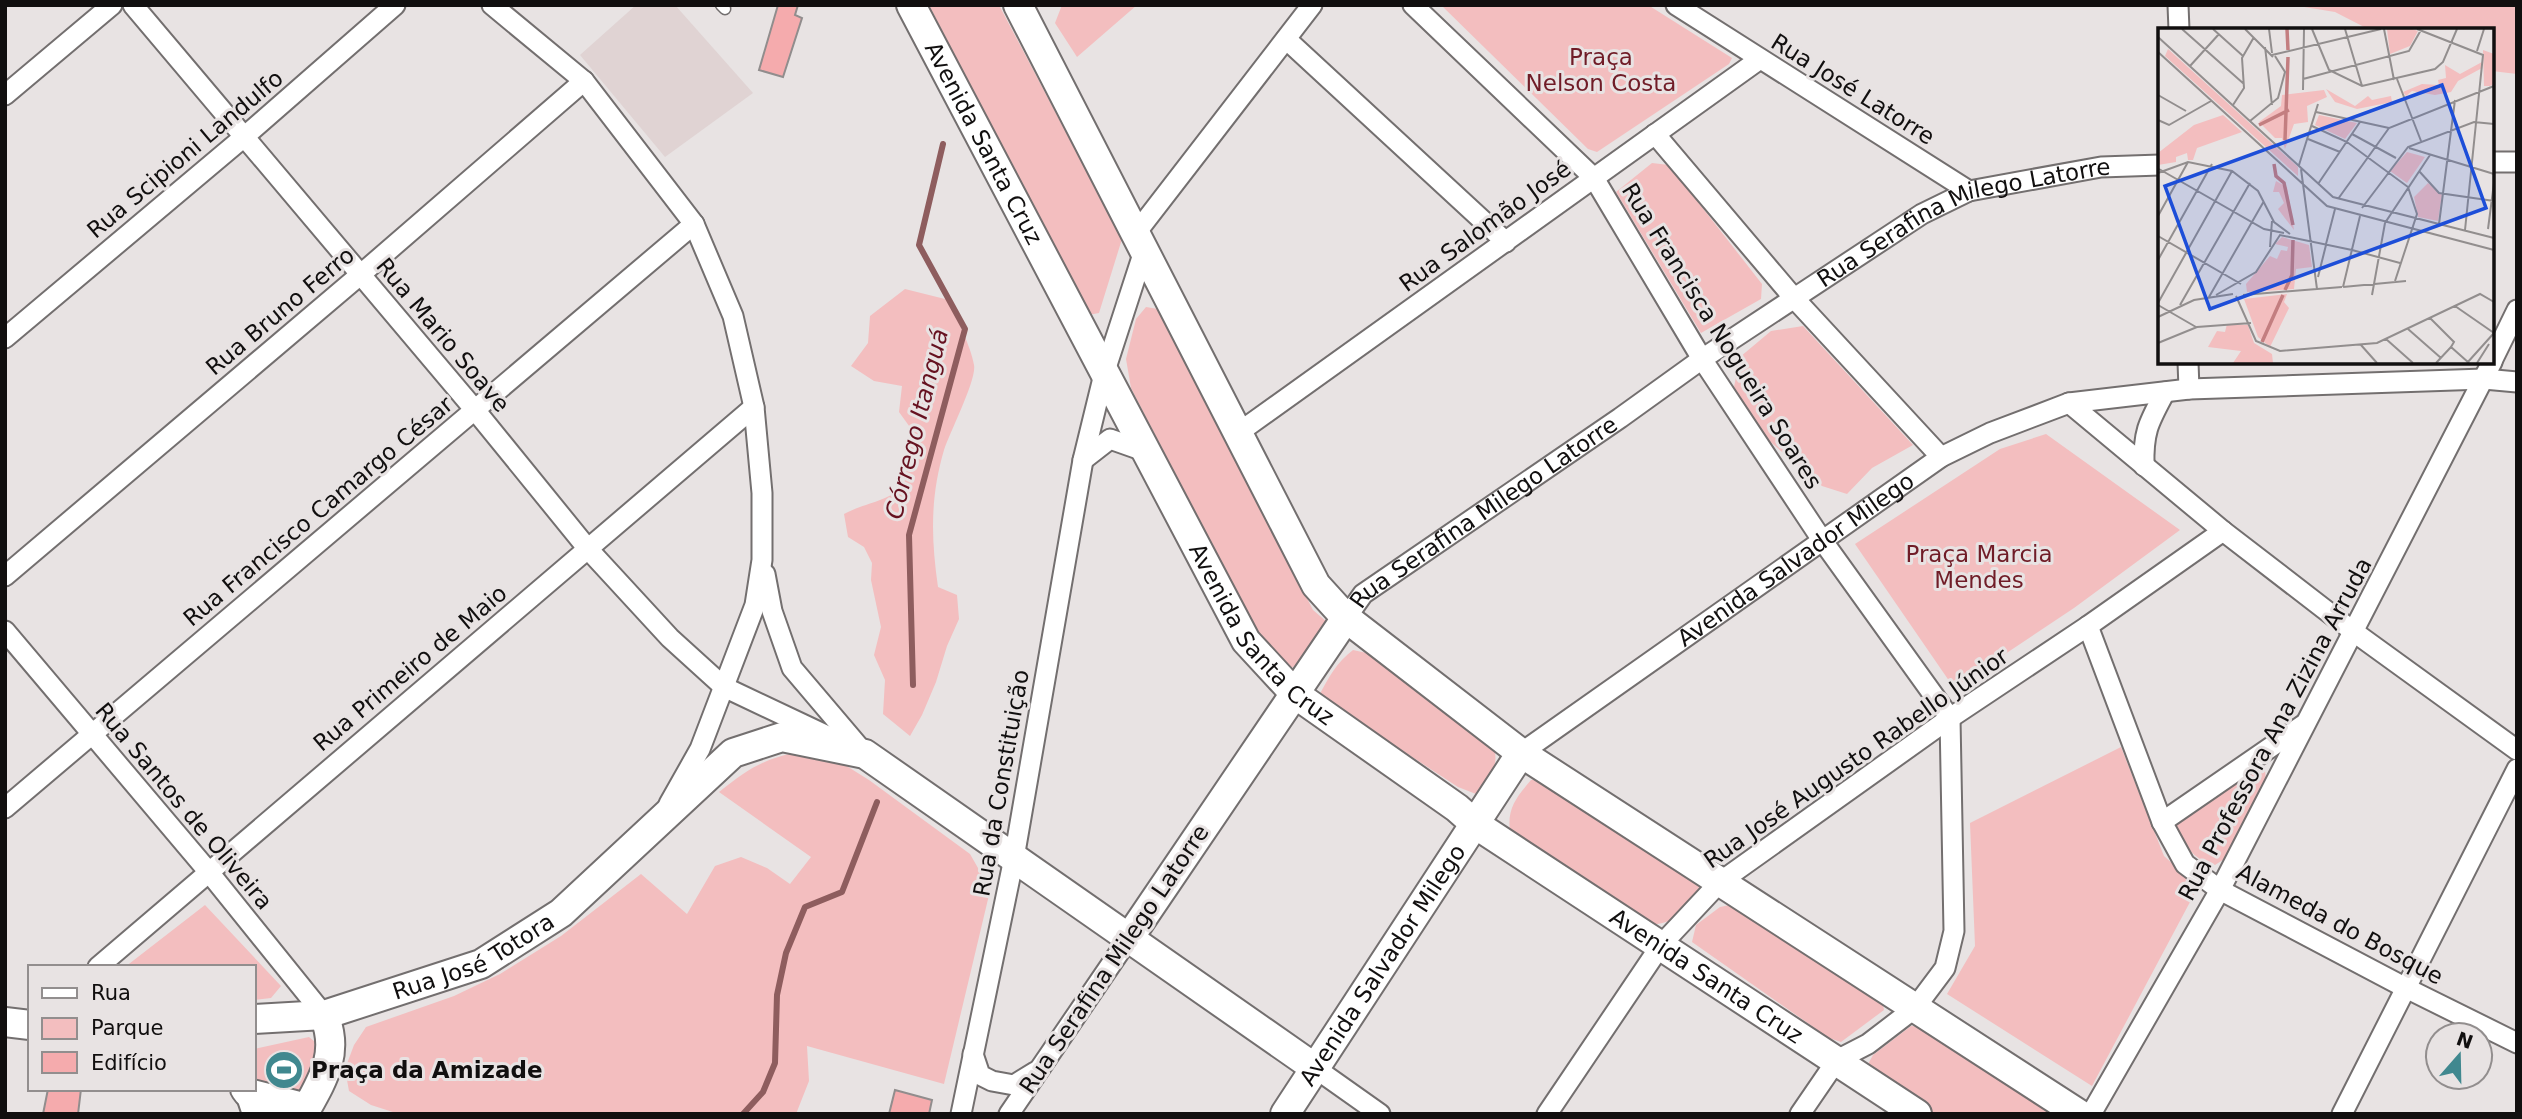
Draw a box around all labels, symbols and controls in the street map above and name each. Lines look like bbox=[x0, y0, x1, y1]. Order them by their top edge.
street label: Rua José Latorre bbox=[1767, 28, 1939, 150]
inset map bbox=[2158, 28, 2494, 364]
street label: Avenida Santa Cruz bbox=[920, 37, 1048, 249]
park label: Praça Nelson Costa bbox=[1526, 44, 1676, 96]
street label: Rua Scipioni Landulfo bbox=[82, 65, 288, 243]
street label: Rua Serafina Milego Latorre bbox=[1812, 154, 2111, 292]
street label: Rua Salomão José bbox=[1394, 155, 1576, 297]
street label: Rua Francisca Nogueira Soares bbox=[1617, 178, 1827, 494]
street label: Rua Bruno Ferro bbox=[201, 242, 359, 380]
street label: Rua Mario Soave bbox=[371, 253, 515, 417]
water label: Córrego Itanguá bbox=[880, 326, 954, 522]
street label: Rua Francisco Camargo César bbox=[178, 390, 458, 631]
street label: Rua Serafina Milego Latorre bbox=[1344, 411, 1622, 613]
street label: Avenida Salvador Milego bbox=[1673, 467, 1919, 652]
street label: Avenida Santa Cruz bbox=[1184, 539, 1339, 730]
park label: Praça Marcia Mendes bbox=[1905, 541, 2053, 593]
street label: Rua Professora Ana Zizina Arruda bbox=[2173, 553, 2377, 905]
street label: Rua Primeiro de Maio bbox=[308, 580, 512, 756]
street label: Rua José Augusto Rabello Júnior bbox=[1699, 642, 2014, 873]
street label: Rua da Constituição bbox=[968, 668, 1034, 898]
street label: Rua Santos de Oliveira bbox=[90, 698, 278, 914]
street label: Rua Serafina Milego Latorre bbox=[1014, 820, 1214, 1098]
street label: Avenida Salvador Milego bbox=[1294, 839, 1471, 1091]
street label: Alameda do Bosque bbox=[2232, 859, 2448, 989]
street label: Avenida Santa Cruz bbox=[1605, 903, 1808, 1048]
street label: Rua José Totora bbox=[389, 908, 559, 1005]
legend bbox=[28, 965, 256, 1091]
text: Rua bbox=[91, 981, 131, 1005]
text: Parque bbox=[91, 1016, 163, 1040]
north arrow bbox=[2424, 1021, 2494, 1091]
text: N bbox=[2454, 1027, 2476, 1053]
sports icon: Praça da Amizade bbox=[263, 1049, 305, 1091]
text: Edifício bbox=[91, 1051, 167, 1075]
place label: Praça da Amizade bbox=[311, 1057, 543, 1083]

